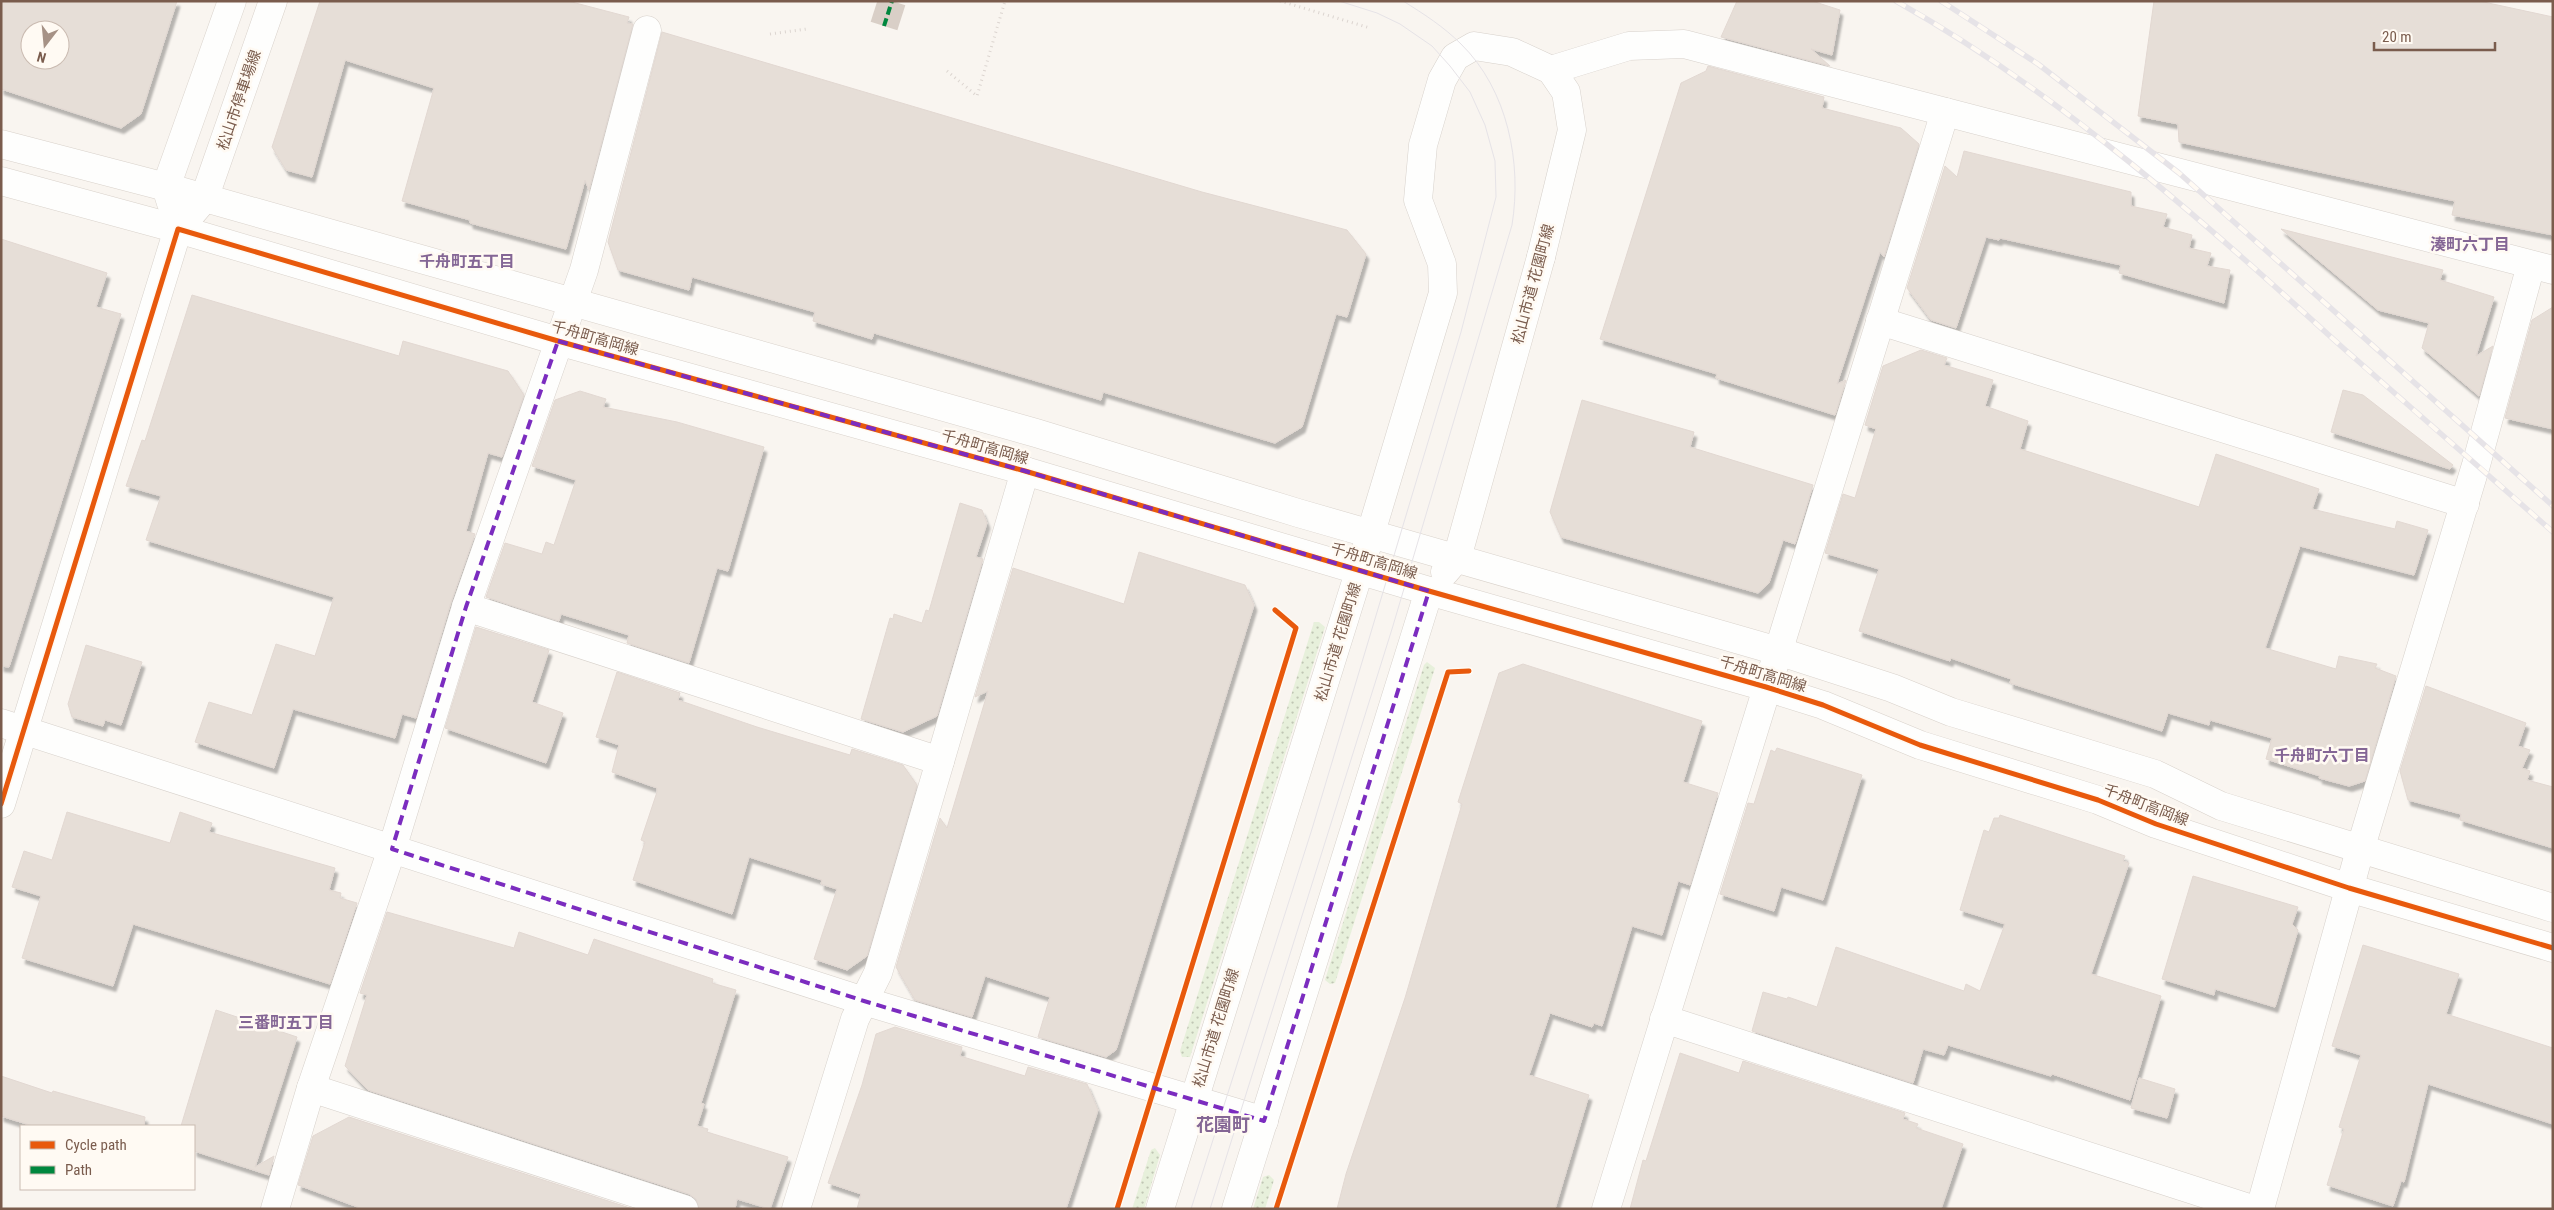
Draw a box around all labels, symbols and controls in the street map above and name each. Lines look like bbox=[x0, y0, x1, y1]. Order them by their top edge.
north arrow bbox=[20, 20, 70, 70]
scale bar bbox=[2374, 20, 2495, 52]
text: 20 m bbox=[2382, 28, 2412, 46]
street label: 松山市停車場線 bbox=[213, 47, 265, 153]
text: N bbox=[35, 49, 48, 66]
street label: 松山市道 花園町線 bbox=[1508, 222, 1558, 346]
district label: 湊町六丁目 bbox=[2430, 235, 2510, 254]
district label: 千舟町五丁目 bbox=[419, 252, 515, 271]
street label: 千舟町高岡線 bbox=[549, 317, 641, 359]
street label: 千舟町高岡線 bbox=[939, 426, 1031, 468]
street label: 千舟町高岡線 bbox=[1328, 539, 1420, 583]
street label: 松山市道 花園町線 bbox=[1311, 580, 1365, 704]
street label: 千舟町高岡線 bbox=[1717, 652, 1809, 696]
district label: 千舟町六丁目 bbox=[2274, 746, 2370, 765]
street label: 千舟町高岡線 bbox=[2101, 780, 2191, 830]
street label: 松山市道 花園町線 bbox=[1189, 966, 1243, 1090]
district label: 三番町五丁目 bbox=[238, 1013, 334, 1032]
district label: 花園町 bbox=[1196, 1114, 1250, 1135]
legend bbox=[20, 1125, 195, 1190]
text: Cycle path bbox=[65, 1136, 127, 1154]
text: Path bbox=[65, 1161, 92, 1179]

